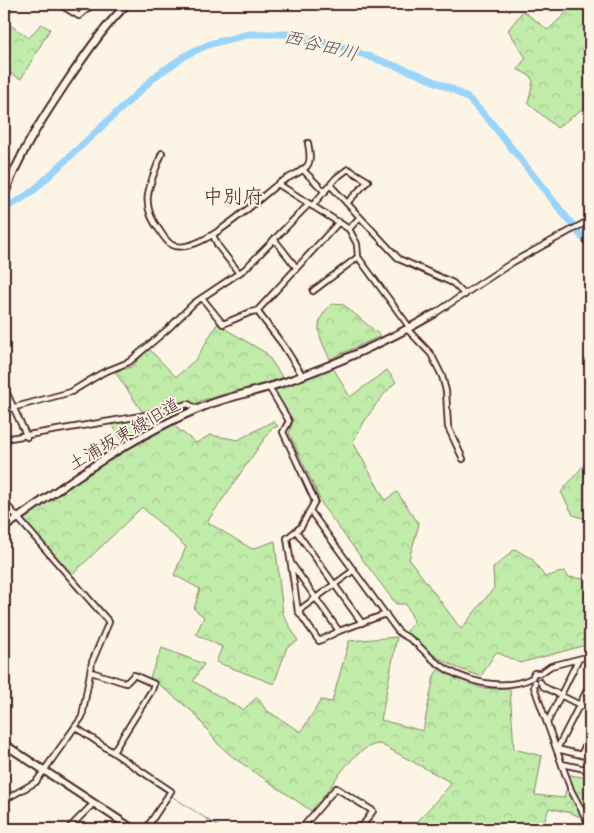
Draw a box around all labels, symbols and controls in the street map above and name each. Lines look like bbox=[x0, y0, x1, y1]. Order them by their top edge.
water label: 西谷田川 bbox=[281, 25, 361, 65]
district label: 中別府 bbox=[203, 184, 263, 208]
street label: 土浦坂東線旧道 bbox=[64, 393, 184, 475]

